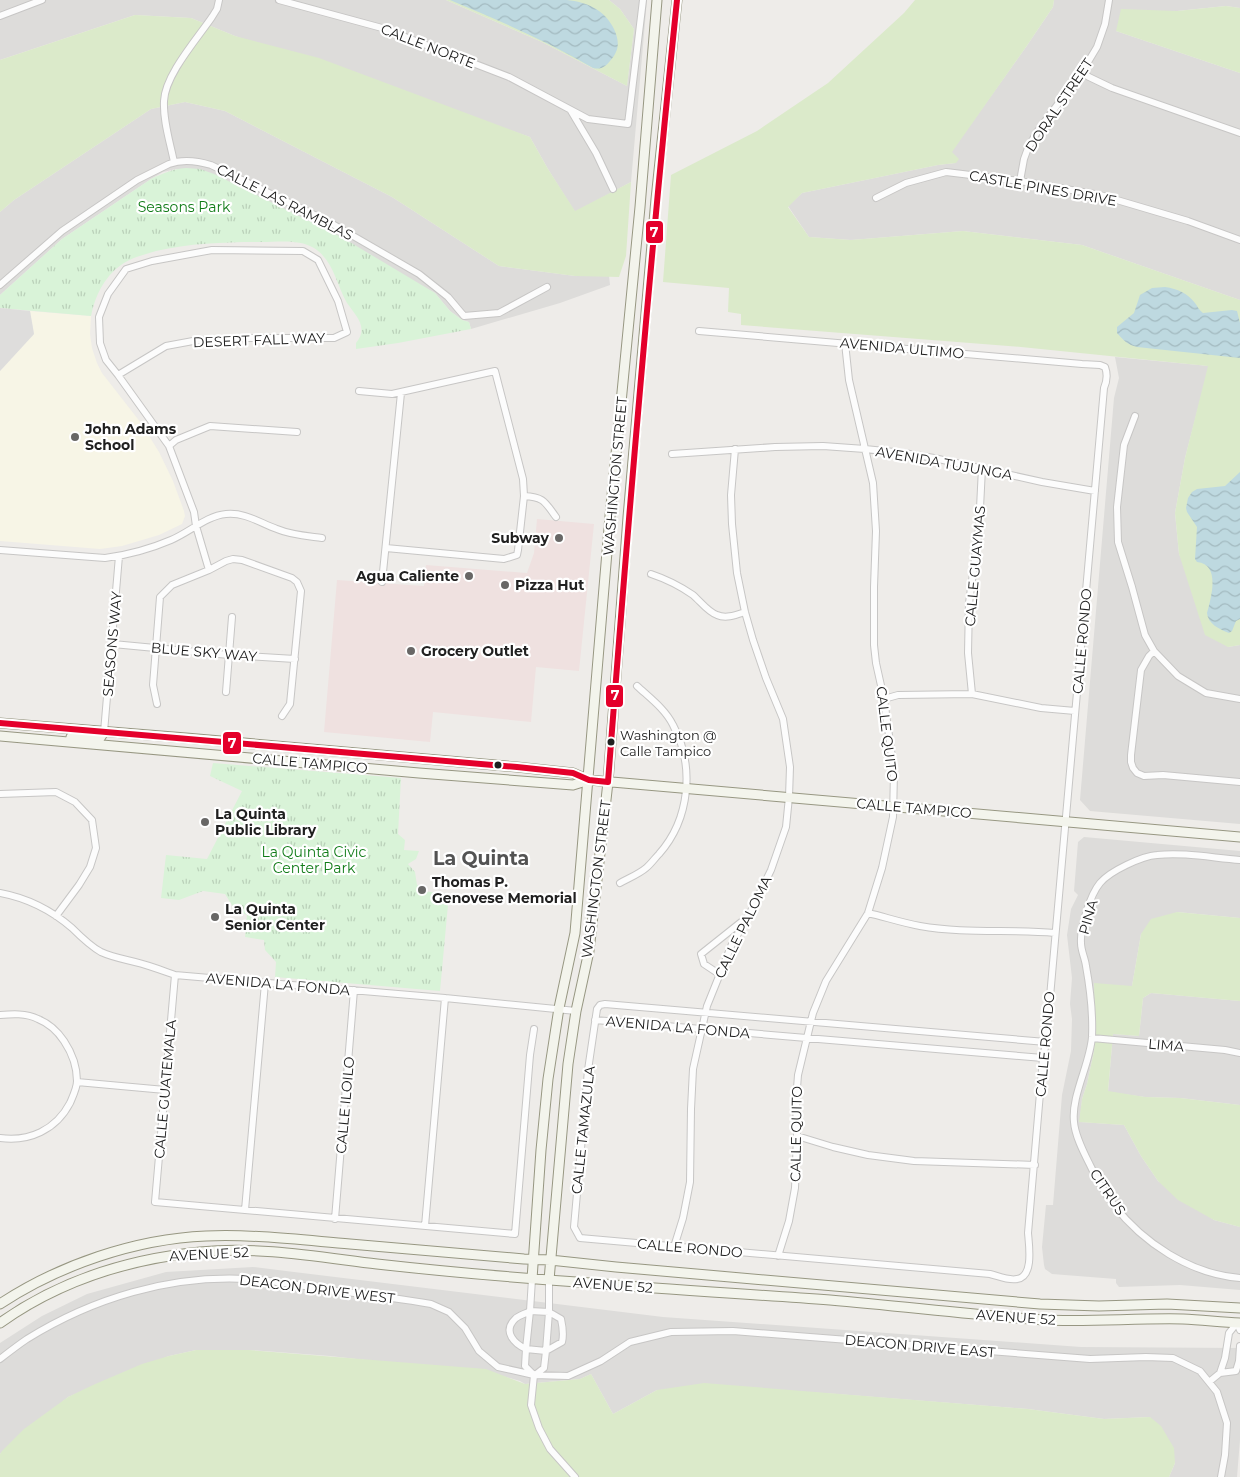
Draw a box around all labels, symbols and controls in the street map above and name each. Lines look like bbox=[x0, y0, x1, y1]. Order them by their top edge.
street label: CALLE NORTE bbox=[378, 20, 478, 72]
street label: DORAL STREET bbox=[1021, 55, 1097, 155]
street label: CALLE LAS RAMBLAS bbox=[214, 160, 356, 244]
street label: CASTLE PINES DRIVE bbox=[968, 166, 1118, 210]
park label: Seasons Park bbox=[138, 198, 231, 216]
line badge: 7 bbox=[645, 220, 664, 244]
text: 7 bbox=[650, 223, 659, 241]
street label: DESERT FALL WAY bbox=[192, 329, 326, 351]
street label: AVENIDA ULTIMO bbox=[839, 334, 965, 362]
street label: WASHINGTON STREET bbox=[599, 396, 631, 556]
place label: John Adams School bbox=[84, 420, 177, 454]
marker: John Adams School bbox=[69, 431, 81, 443]
street label: AVENIDA TUJUNGA bbox=[874, 442, 1015, 484]
street label: CALLE GUAYMAS bbox=[961, 505, 989, 627]
place label: Subway bbox=[491, 529, 550, 547]
marker: Subway bbox=[553, 532, 565, 544]
place label: Agua Caliente bbox=[355, 567, 459, 585]
marker: Agua Caliente bbox=[463, 570, 475, 582]
place label: Pizza Hut bbox=[515, 576, 584, 594]
marker: Pizza Hut bbox=[499, 579, 511, 591]
street label: CALLE RONDO bbox=[1068, 587, 1096, 694]
street label: SEASONS WAY bbox=[98, 591, 126, 697]
street label: BLUE SKY WAY bbox=[150, 638, 258, 666]
place label: Grocery Outlet bbox=[421, 642, 529, 660]
marker: Grocery Outlet bbox=[405, 645, 417, 657]
line badge: 7 bbox=[605, 684, 624, 708]
street label: CALLE QUITO bbox=[872, 685, 902, 783]
text: 7 bbox=[611, 686, 620, 704]
place label: Washington @ Calle Tampico bbox=[620, 727, 717, 759]
line badge: 7 bbox=[222, 731, 242, 755]
text: 7 bbox=[228, 734, 237, 752]
marker: Washington @ Calle Tampico bbox=[606, 737, 616, 747]
street label: CALLE TAMPICO bbox=[252, 749, 369, 777]
unlabelled marker bbox=[493, 760, 503, 770]
street label: CALLE TAMPICO bbox=[856, 794, 973, 822]
street label: WASHINGTON STREET bbox=[577, 799, 615, 959]
place label: La Quinta Public Library bbox=[215, 805, 317, 839]
marker: La Quinta Public Library bbox=[199, 816, 211, 828]
park label: La Quinta Civic Center Park bbox=[262, 843, 367, 877]
district label: La Quinta bbox=[433, 847, 529, 870]
street label: CALLE PALOMA bbox=[710, 872, 776, 981]
place label: Thomas P. Genovese Memorial bbox=[432, 873, 577, 907]
marker: Thomas P. Genovese Memorial bbox=[416, 884, 428, 896]
street label: PINA bbox=[1074, 897, 1102, 937]
place label: La Quinta Senior Center bbox=[225, 900, 325, 934]
marker: La Quinta Senior Center bbox=[209, 911, 221, 923]
street label: AVENIDA LA FONDA bbox=[205, 969, 352, 999]
street label: CALLE RONDO bbox=[1031, 990, 1059, 1097]
street label: AVENIDA LA FONDA bbox=[605, 1012, 752, 1042]
street label: CALLE GUATEMALA bbox=[150, 1018, 180, 1159]
street label: LIMA bbox=[1147, 1034, 1186, 1056]
street label: CALLE ILOILO bbox=[332, 1056, 358, 1154]
street label: CALLE TAMAZULA bbox=[567, 1064, 599, 1195]
street label: CALLE QUITO bbox=[786, 1086, 806, 1182]
street label: CITRUS bbox=[1086, 1165, 1130, 1219]
street label: CALLE RONDO bbox=[637, 1234, 744, 1262]
street label: AVENUE 52 bbox=[169, 1243, 249, 1265]
street label: DEACON DRIVE WEST bbox=[238, 1271, 396, 1307]
street label: AVENUE 52 bbox=[573, 1273, 653, 1297]
street label: AVENUE 52 bbox=[976, 1305, 1056, 1329]
street label: DEACON DRIVE EAST bbox=[844, 1330, 996, 1362]

